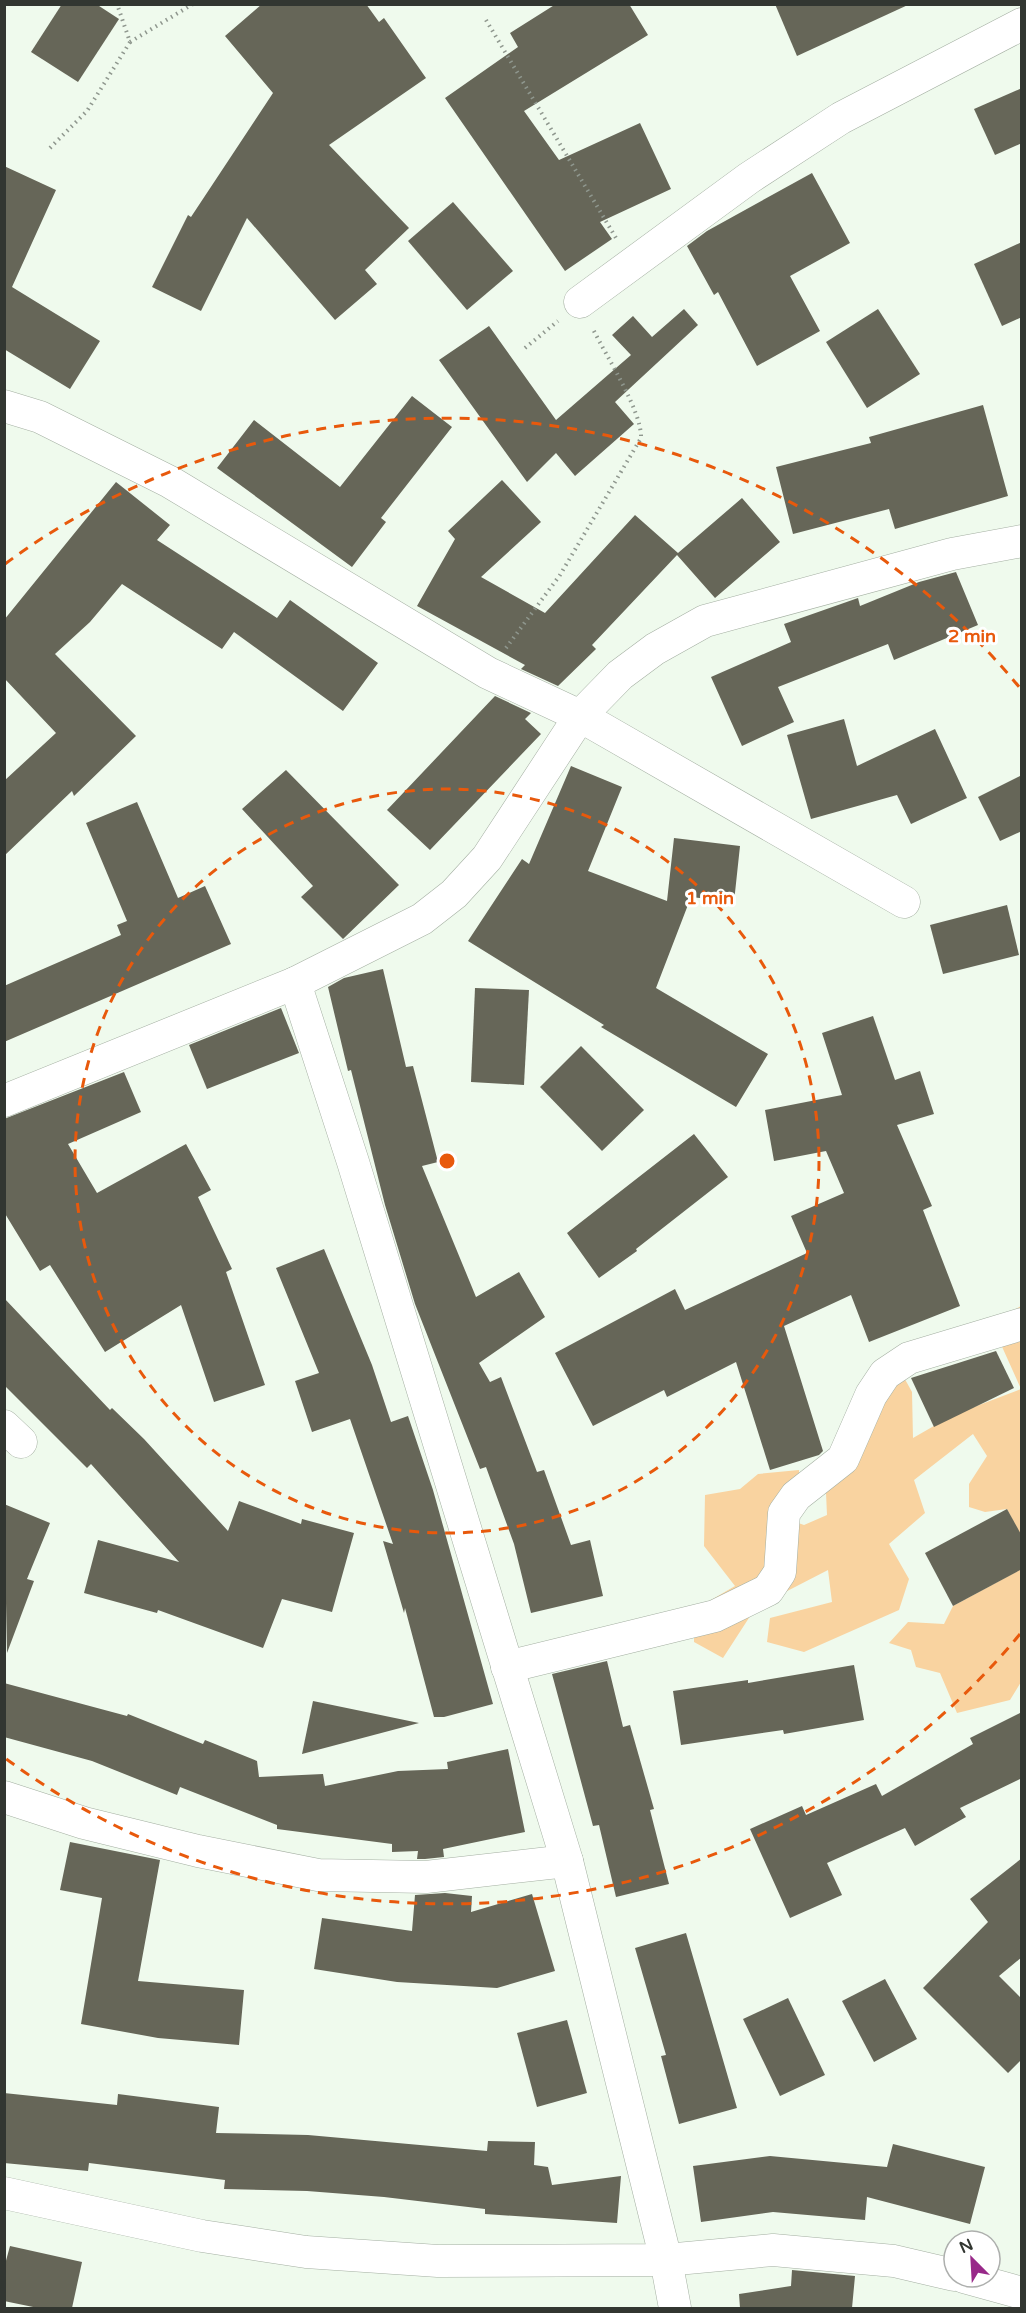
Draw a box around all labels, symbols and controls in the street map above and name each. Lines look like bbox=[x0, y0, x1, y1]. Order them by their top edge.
text: 2 min bbox=[948, 625, 996, 647]
text: 1 min bbox=[686, 887, 734, 909]
centre of rings bbox=[437, 1151, 457, 1171]
north arrow bbox=[942, 2229, 1002, 2289]
text: N bbox=[956, 2234, 976, 2258]

